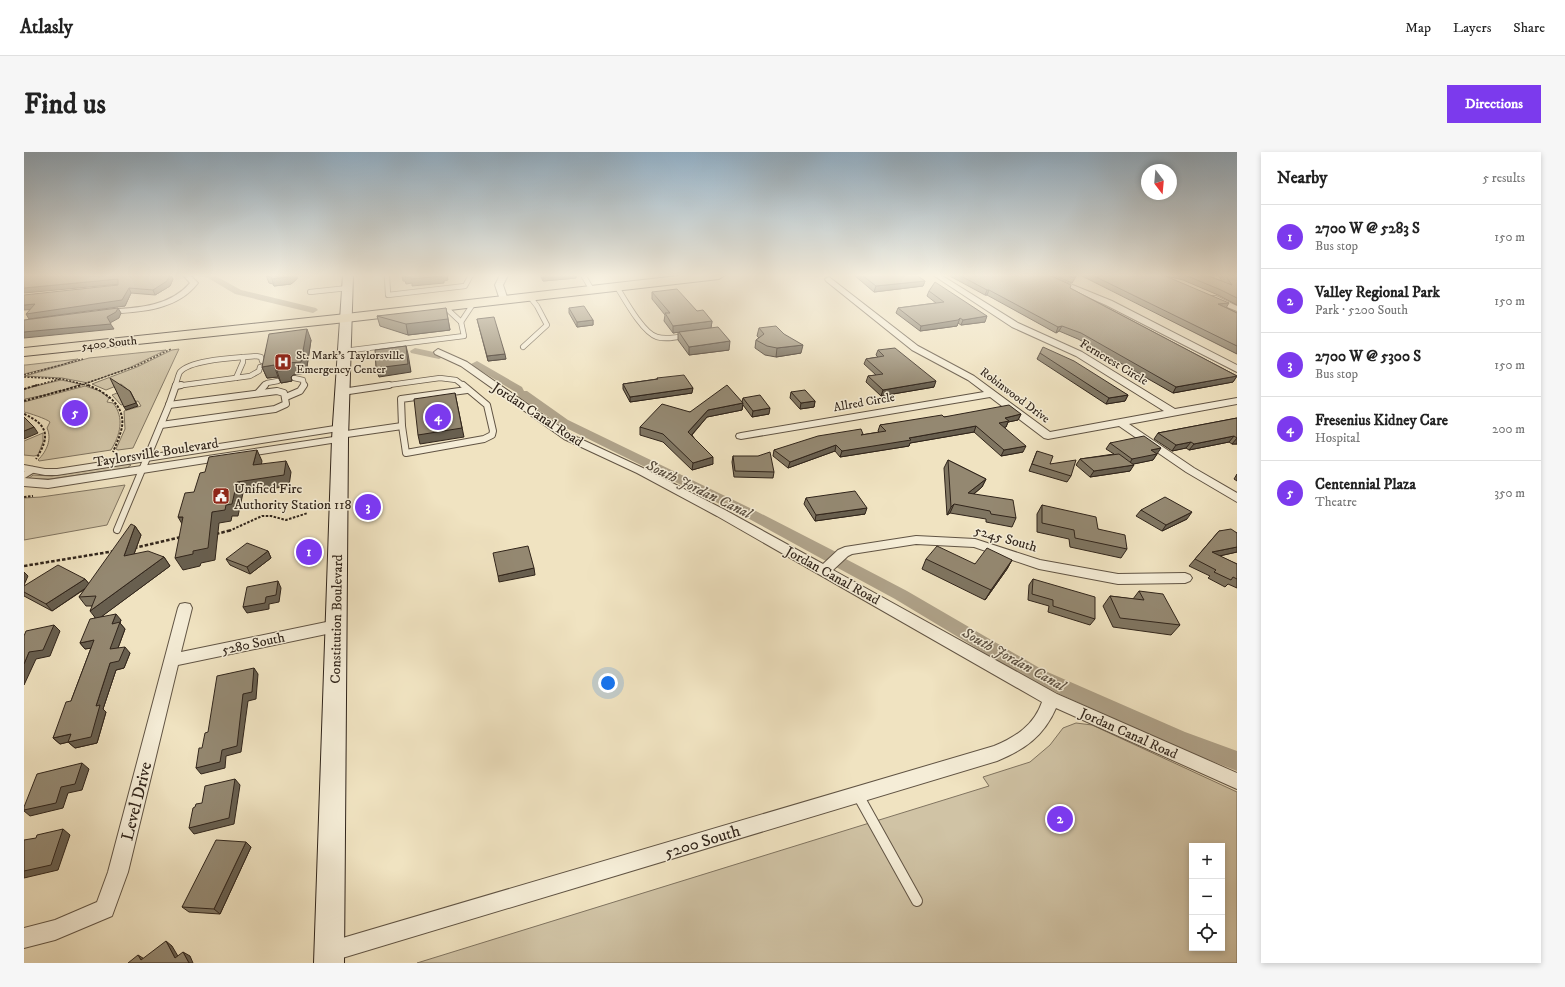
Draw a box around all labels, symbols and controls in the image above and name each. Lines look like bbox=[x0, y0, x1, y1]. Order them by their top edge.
text: Atlasly bbox=[20, 16, 73, 39]
text: Map bbox=[1405, 19, 1431, 37]
text: Layers bbox=[1453, 19, 1491, 37]
text: Share bbox=[1513, 19, 1545, 37]
button: Directions bbox=[1447, 85, 1541, 123]
text: Find us bbox=[24, 87, 106, 122]
north arrow bbox=[1141, 164, 1177, 200]
text: Nearby bbox=[1277, 167, 1327, 189]
text: 5 results bbox=[1483, 170, 1525, 186]
text: 2700 W @ 5283 S bbox=[1315, 219, 1420, 238]
text: 1 bbox=[1288, 229, 1292, 245]
text: 150 m bbox=[1494, 229, 1525, 245]
text: Bus stop bbox=[1315, 238, 1358, 254]
text: Valley Regional Park bbox=[1315, 283, 1440, 302]
text: 2 bbox=[1287, 293, 1293, 309]
text: 150 m bbox=[1494, 293, 1525, 309]
text: Park · 5200 South bbox=[1315, 302, 1408, 318]
street label: 5400 South bbox=[81, 333, 138, 354]
street label: Ferncrest Circle bbox=[1077, 336, 1151, 389]
text: 2700 W @ 5300 S bbox=[1315, 347, 1421, 366]
place label: St. Mark's Taylorsville Emergency Center bbox=[296, 348, 404, 377]
hospital icon: St. Mark's Taylorsville Emergency Center bbox=[273, 352, 293, 372]
text: 3 bbox=[1288, 357, 1292, 373]
text: 150 m bbox=[1494, 357, 1525, 373]
street label: Robinwood Drive bbox=[977, 364, 1052, 426]
text: Bus stop bbox=[1315, 366, 1358, 382]
street label: Jordan Canal Road bbox=[487, 378, 586, 451]
street label: Allred Circle bbox=[832, 390, 896, 415]
pin: 5 bbox=[62, 398, 88, 428]
pin: 4 bbox=[425, 402, 451, 432]
text: Fresenius Kidney Care bbox=[1315, 411, 1448, 430]
text: 4 bbox=[1286, 421, 1294, 437]
text: 200 m bbox=[1492, 421, 1525, 437]
text: Hospital bbox=[1315, 430, 1360, 446]
street label: Taylorsville Boulevard bbox=[93, 434, 220, 472]
water label: South Jordan Canal bbox=[642, 455, 756, 524]
text: Centennial Plaza bbox=[1315, 475, 1416, 494]
place label: Unified Fire Authority Station 118 bbox=[234, 480, 351, 514]
text: 5 bbox=[1287, 485, 1293, 501]
text: 350 m bbox=[1494, 485, 1525, 501]
public building icon: Unified Fire Authority Station 118 bbox=[211, 486, 231, 506]
pin: 3 bbox=[355, 492, 381, 522]
text: Theatre bbox=[1315, 494, 1357, 510]
street label: 5245 South bbox=[972, 521, 1040, 557]
pin: 1 bbox=[296, 537, 322, 567]
street label: Jordan Canal Road bbox=[780, 542, 883, 609]
street label: Constitution Boulevard bbox=[327, 554, 347, 684]
water label: South Jordan Canal bbox=[958, 623, 1070, 697]
street label: 5280 South bbox=[220, 628, 287, 659]
your location bbox=[598, 673, 618, 693]
street label: Jordan Canal Road bbox=[1075, 703, 1180, 764]
street label: Level Drive bbox=[117, 760, 157, 843]
pin: 2 bbox=[1047, 804, 1073, 834]
street label: 5200 South bbox=[662, 820, 743, 864]
map controls bbox=[1189, 843, 1225, 951]
button: + bbox=[1189, 843, 1225, 879]
button: − bbox=[1189, 879, 1225, 915]
button: locate bbox=[1189, 915, 1225, 951]

